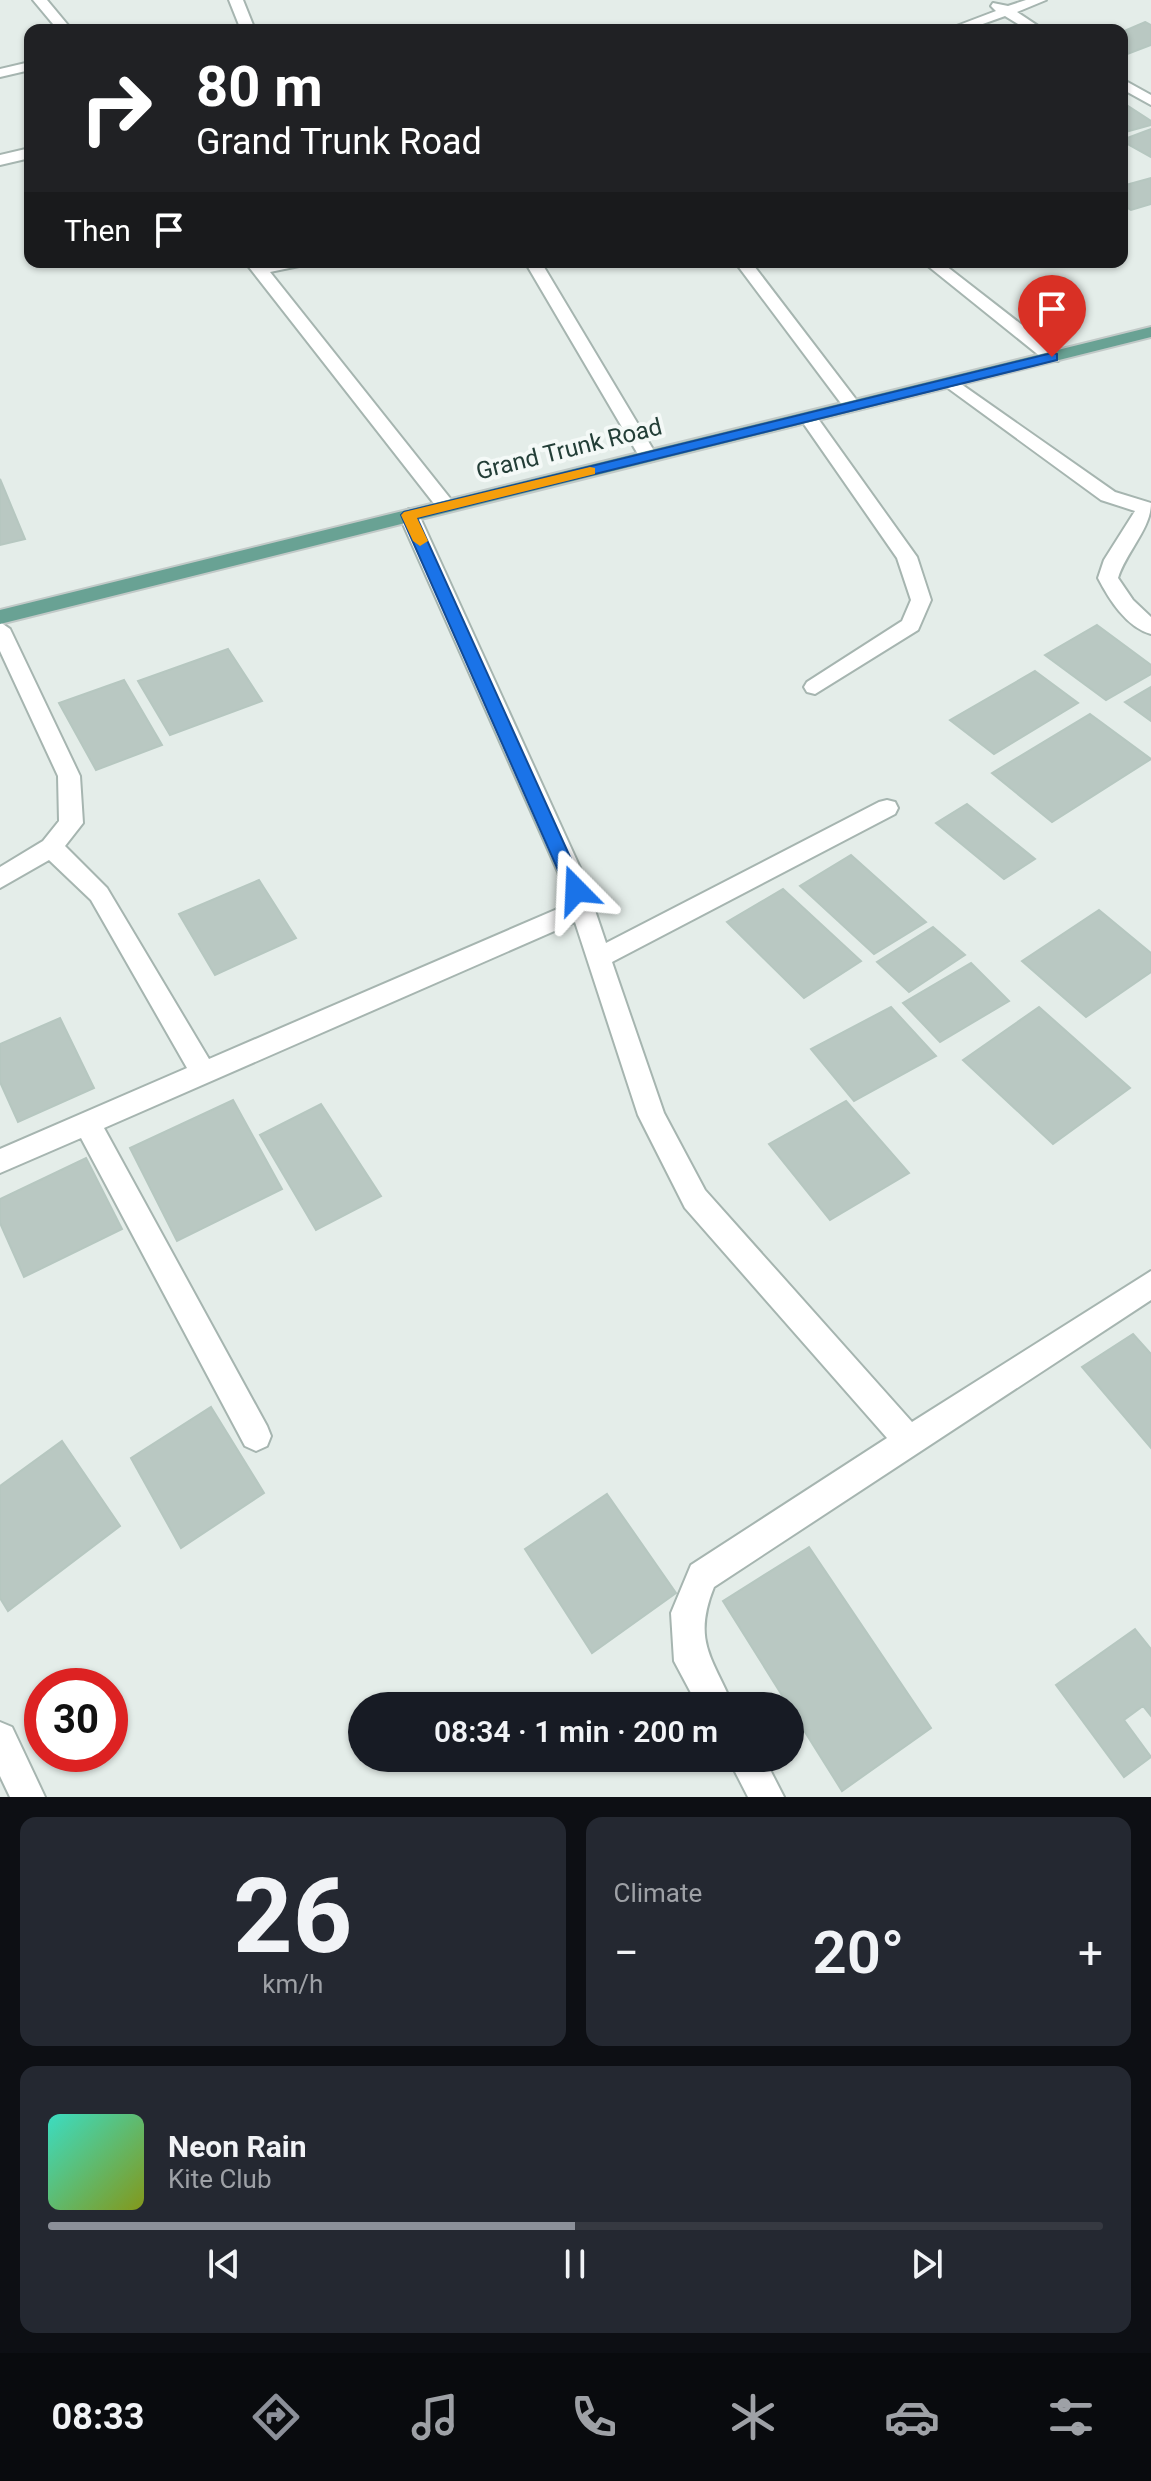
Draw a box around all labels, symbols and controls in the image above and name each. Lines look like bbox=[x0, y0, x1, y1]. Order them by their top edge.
text: 80 m bbox=[196, 54, 323, 120]
icon: right bbox=[64, 56, 168, 160]
text: Grand Trunk Road bbox=[196, 121, 482, 163]
icon: arrive bbox=[147, 208, 191, 252]
text: Then bbox=[64, 213, 131, 248]
pin bbox=[1018, 275, 1086, 357]
icon: arrive bbox=[1030, 287, 1074, 331]
street label: Grand Trunk Road bbox=[473, 412, 665, 486]
position arrow bbox=[534, 848, 618, 932]
speed limit sign: 30 bbox=[24, 1668, 128, 1772]
text: 08:34 · 1 min · 200 m bbox=[434, 1714, 718, 1749]
text: 26 bbox=[233, 1856, 352, 1977]
text: Climate bbox=[614, 1878, 702, 1908]
text: 20° bbox=[812, 1917, 904, 1988]
text: − bbox=[614, 1927, 639, 1979]
text: + bbox=[1078, 1927, 1103, 1979]
text: km/h bbox=[262, 1969, 323, 1999]
text: Neon Rain bbox=[168, 2129, 307, 2164]
text: Kite Club bbox=[168, 2164, 272, 2194]
icon: previous bbox=[202, 2242, 246, 2286]
icon: pause bbox=[553, 2242, 597, 2286]
icon: next bbox=[905, 2242, 949, 2286]
icon: directions bbox=[248, 2389, 304, 2445]
icon: music bbox=[407, 2389, 463, 2445]
icon: phone bbox=[566, 2389, 622, 2445]
icon: climate bbox=[725, 2389, 781, 2445]
icon: car bbox=[884, 2389, 940, 2445]
icon: filters bbox=[1043, 2389, 1099, 2445]
text: 08:33 bbox=[52, 2396, 144, 2438]

